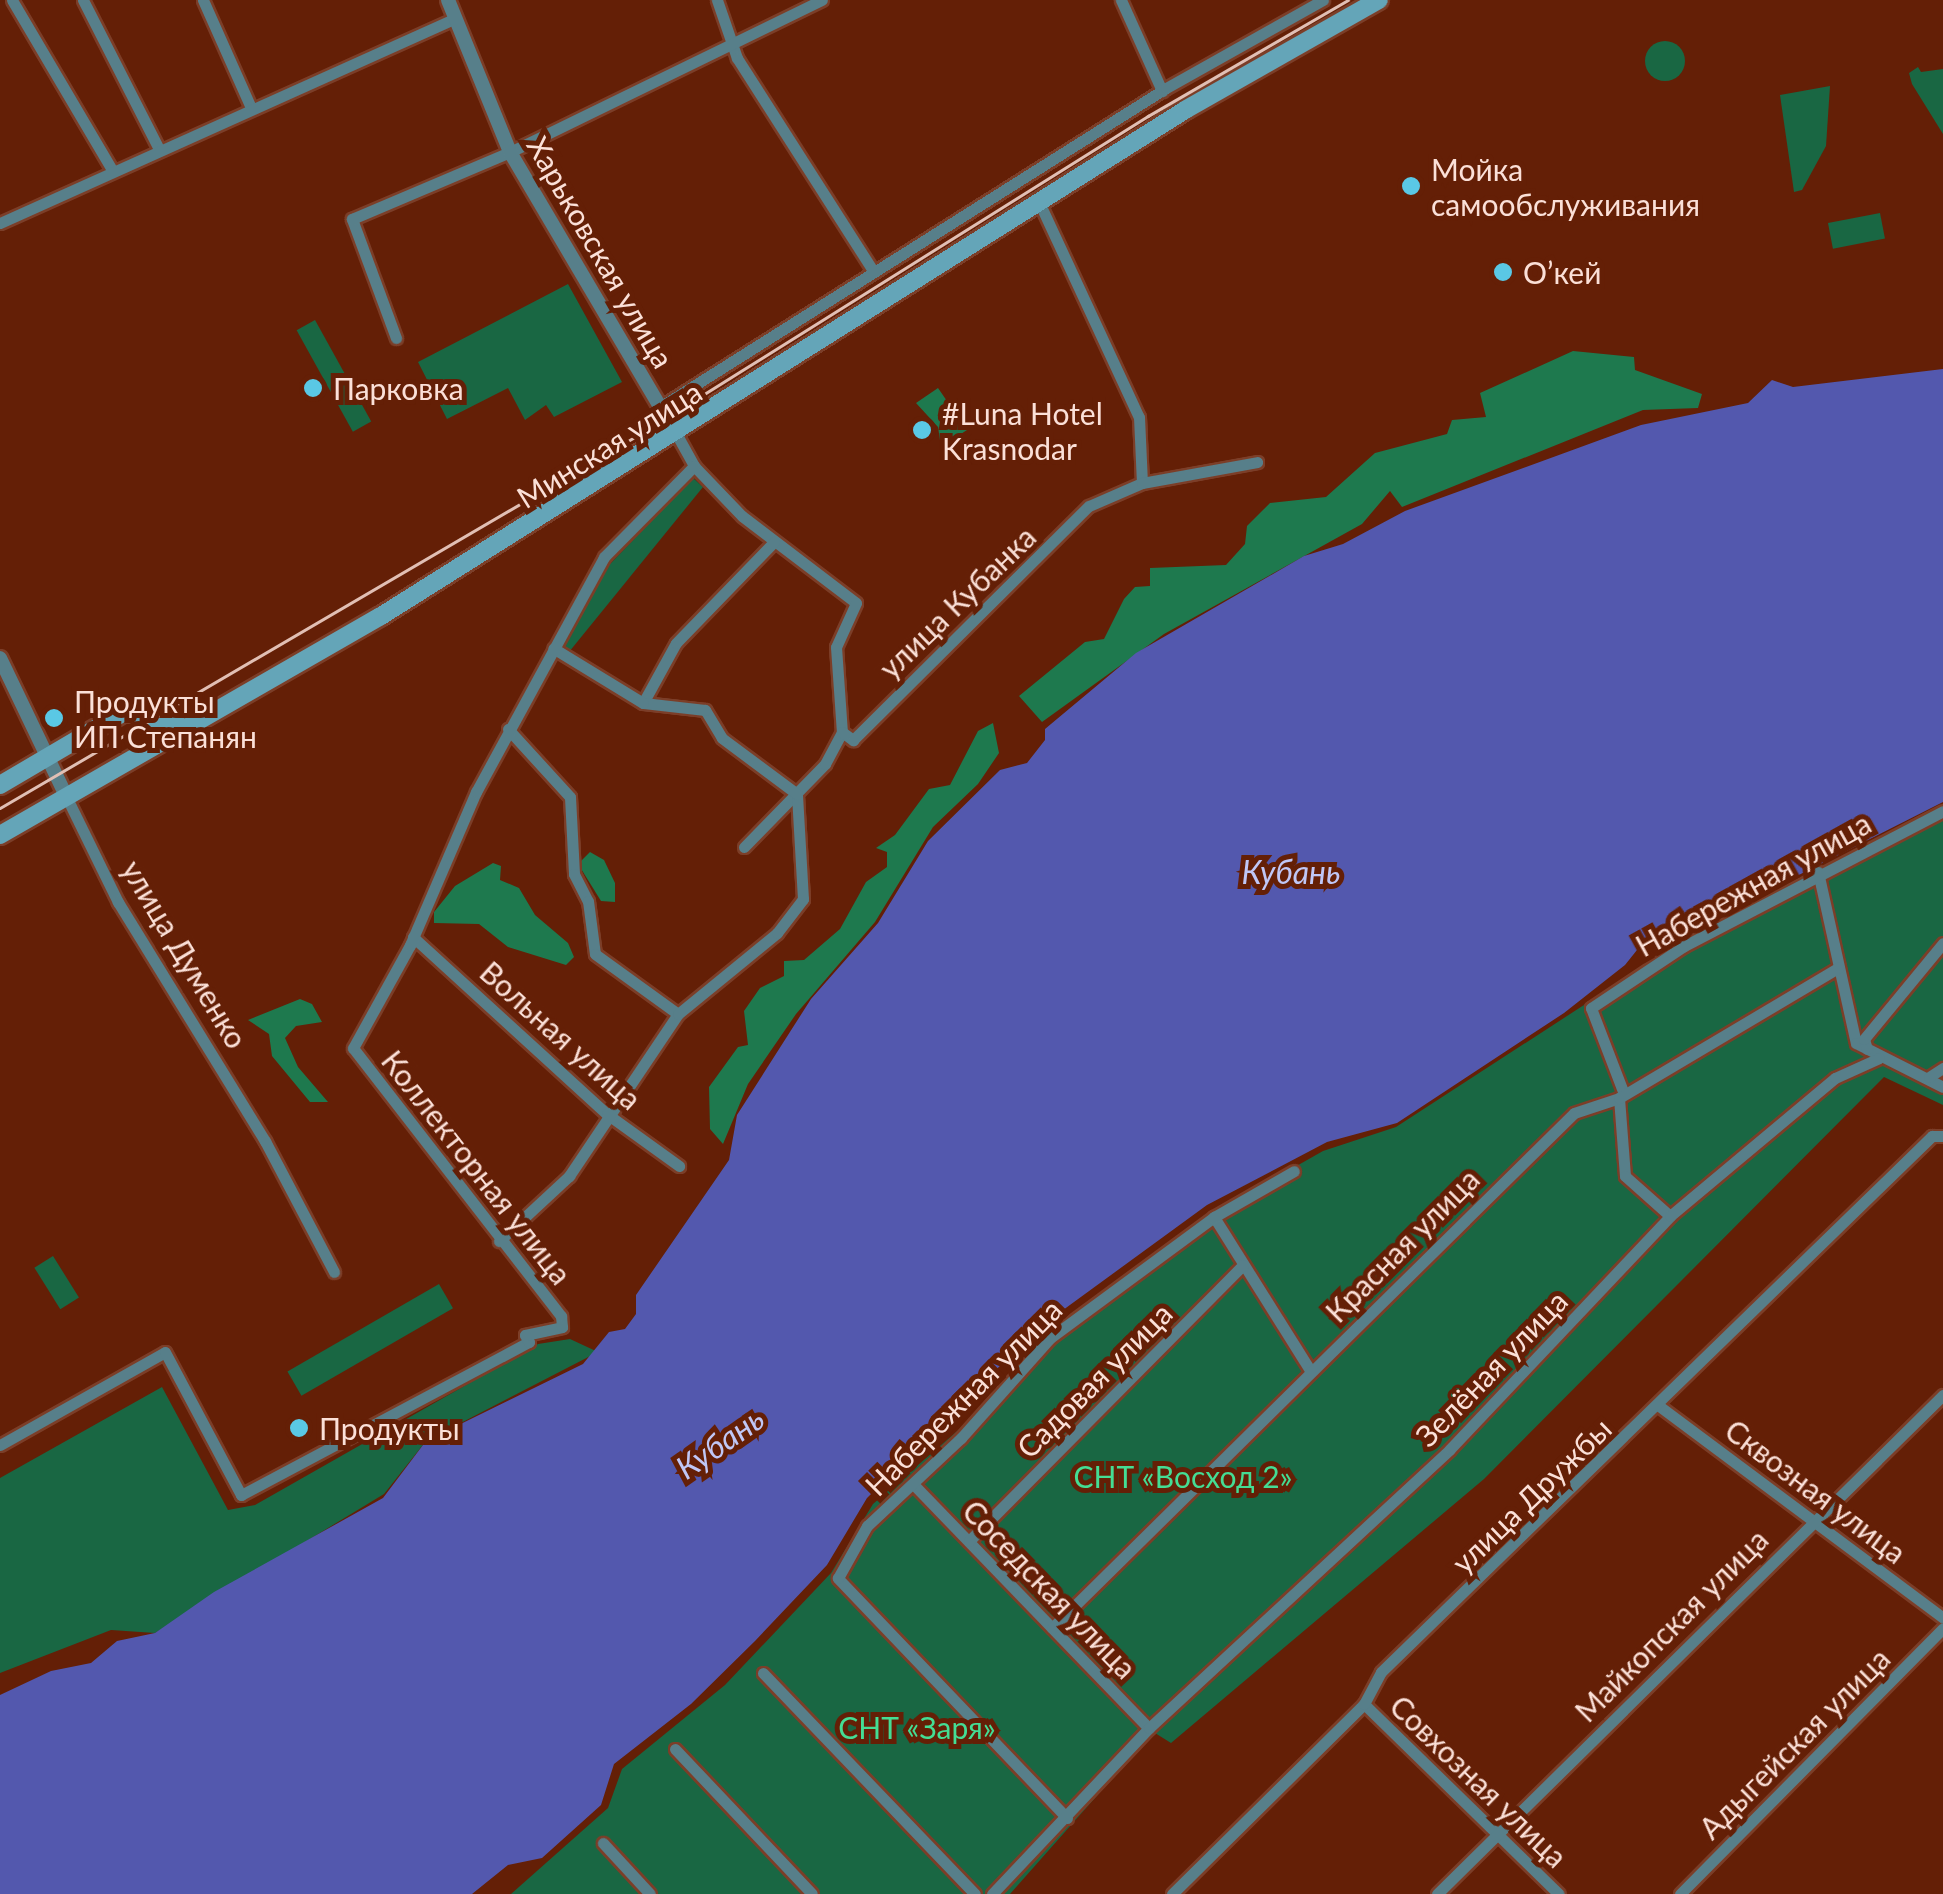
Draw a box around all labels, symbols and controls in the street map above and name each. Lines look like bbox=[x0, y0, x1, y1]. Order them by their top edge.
street label: Харьковская улица bbox=[520, 130, 682, 374]
place label: Мойка самообслуживания bbox=[1431, 151, 1700, 222]
marker: Мойка самообслуживания bbox=[1400, 175, 1422, 197]
place label: О’кей bbox=[1523, 254, 1601, 290]
marker: О’кей bbox=[1492, 261, 1514, 283]
place label: Парковка bbox=[333, 370, 464, 406]
street label: Минская улица bbox=[510, 373, 708, 515]
marker: Парковка bbox=[302, 377, 324, 399]
place label: #Luna Hotel Krasnodar bbox=[942, 395, 1103, 466]
marker: #Luna Hotel Krasnodar bbox=[911, 419, 933, 441]
street label: улица Кубанка bbox=[871, 518, 1043, 686]
place label: Продукты ИП Степанян bbox=[74, 683, 257, 754]
marker: Продукты ИП Степанян bbox=[43, 707, 65, 729]
street label: Набережная улица bbox=[1629, 804, 1877, 964]
street label: улица Думенко bbox=[115, 853, 255, 1055]
water label: Кубань bbox=[1242, 853, 1340, 891]
street label: Вольная улица bbox=[473, 953, 649, 1117]
street label: Коллекторная улица bbox=[375, 1043, 579, 1291]
street label: Красная улица bbox=[1318, 1161, 1486, 1329]
street label: Зелёная улица bbox=[1408, 1283, 1574, 1453]
street label: Набережная улица bbox=[857, 1291, 1069, 1503]
street label: Садовая улица bbox=[1009, 1295, 1179, 1465]
water label: Кубань bbox=[669, 1399, 771, 1487]
place label: Продукты bbox=[319, 1410, 460, 1446]
street label: улица Дружбы bbox=[1444, 1410, 1618, 1580]
street label: Сквозная улица bbox=[1719, 1411, 1913, 1571]
marker: Продукты bbox=[288, 1417, 310, 1439]
park label: СНТ «Восход 2» bbox=[1074, 1458, 1292, 1494]
street label: Соседская улица bbox=[956, 1492, 1144, 1686]
street label: Майкопская улица bbox=[1567, 1521, 1775, 1729]
street label: Адыгейская улица bbox=[1691, 1640, 1897, 1846]
street label: Совхозная улица bbox=[1383, 1687, 1575, 1875]
park label: СНТ «Заря» bbox=[838, 1709, 996, 1745]

